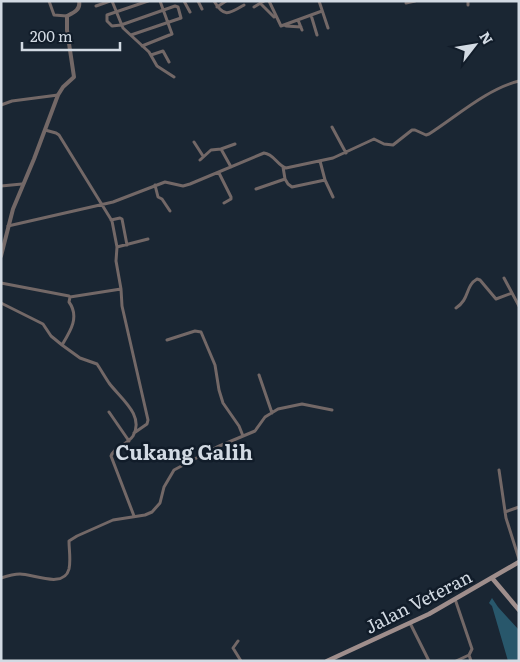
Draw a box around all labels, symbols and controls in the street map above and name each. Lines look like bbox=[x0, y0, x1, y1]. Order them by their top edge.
scale bar bbox=[22, 20, 120, 52]
north arrow bbox=[450, 20, 500, 70]
text: 200 m bbox=[30, 24, 73, 47]
text: N bbox=[475, 28, 499, 48]
district label: Cukang Galih bbox=[115, 436, 253, 466]
street label: Jalan Veteran bbox=[360, 562, 476, 640]

